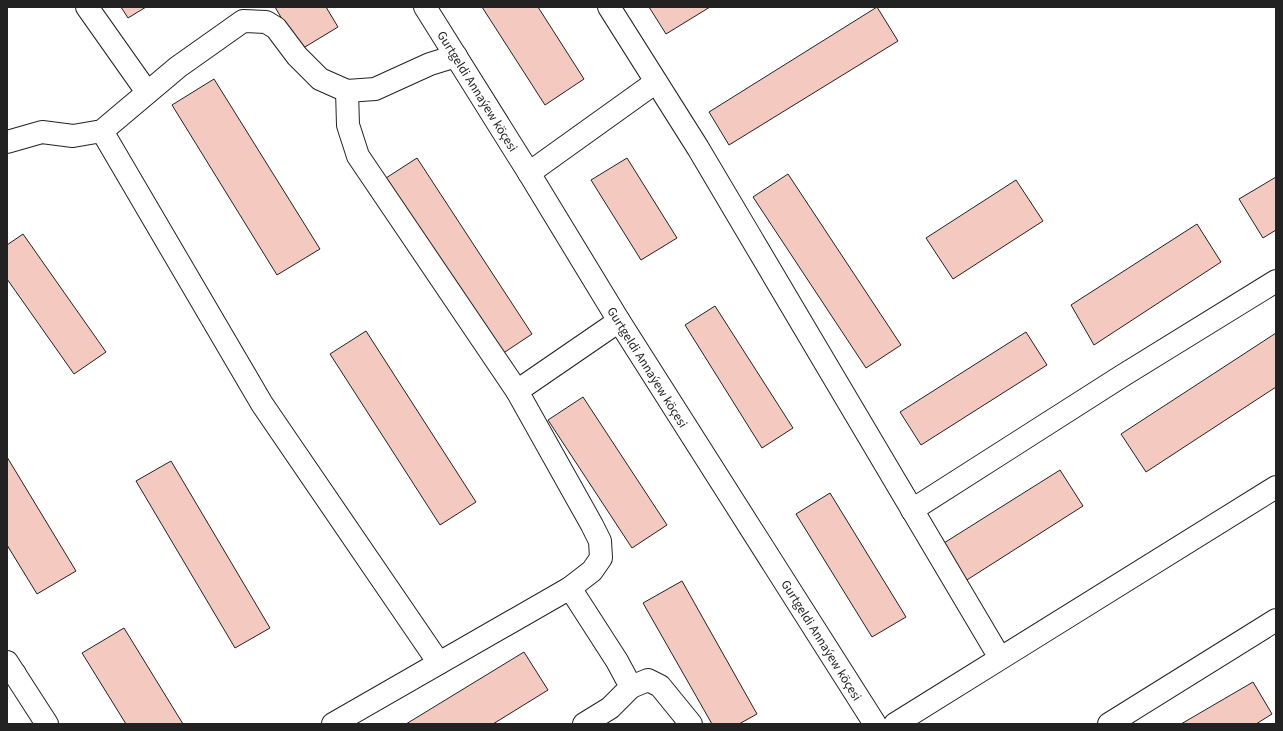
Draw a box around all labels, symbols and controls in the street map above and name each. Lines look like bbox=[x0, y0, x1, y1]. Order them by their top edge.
street label: Gurtgeldi Annaýew köçesi bbox=[433, 28, 522, 155]
street label: Gurtgeldi Annaýew köçesi bbox=[603, 304, 692, 431]
street label: Gurtgeldi Annaýew köçesi bbox=[777, 577, 866, 704]

